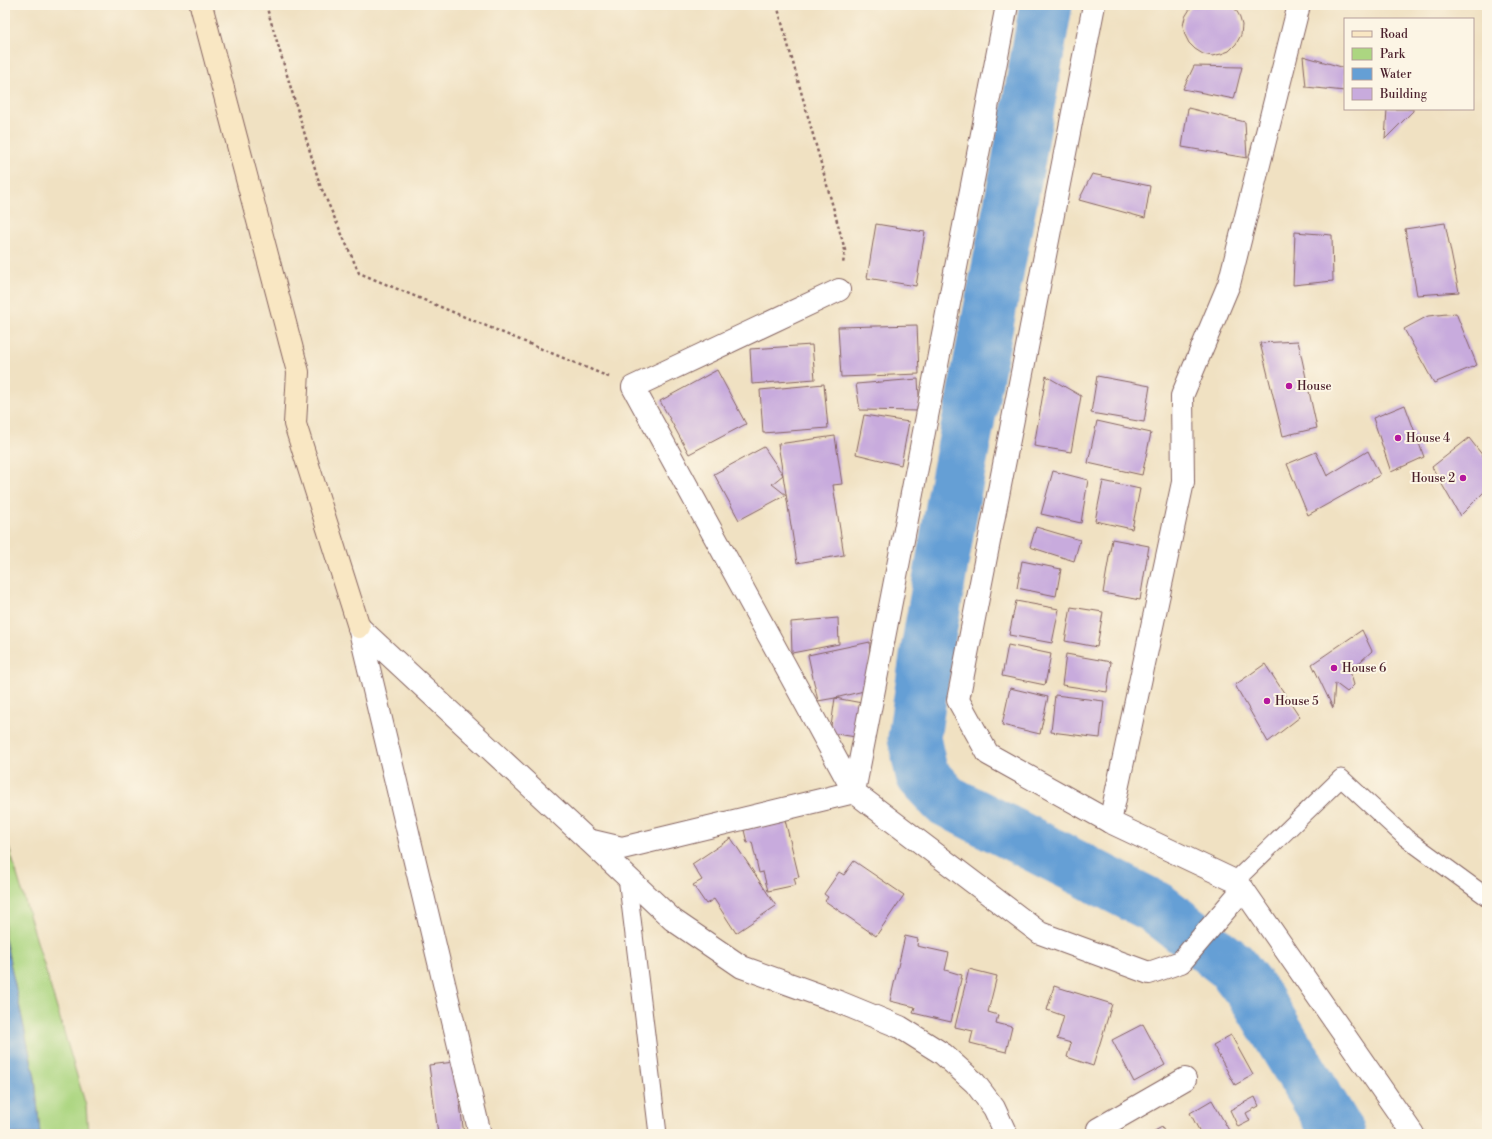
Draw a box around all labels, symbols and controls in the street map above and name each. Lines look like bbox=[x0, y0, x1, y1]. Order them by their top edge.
legend bbox=[1344, 18, 1474, 110]
text: Road bbox=[1380, 27, 1408, 42]
text: Park bbox=[1380, 47, 1406, 62]
text: Water bbox=[1379, 67, 1412, 82]
text: Building bbox=[1379, 87, 1428, 102]
place label: House bbox=[1297, 379, 1332, 394]
marker: House bbox=[1284, 381, 1294, 391]
place label: House 4 bbox=[1406, 431, 1450, 446]
marker: House 4 bbox=[1393, 433, 1403, 443]
place label: House 2 bbox=[1411, 471, 1455, 486]
marker: House 2 bbox=[1458, 473, 1468, 483]
place label: House 6 bbox=[1342, 661, 1386, 676]
marker: House 6 bbox=[1329, 663, 1339, 673]
place label: House 5 bbox=[1275, 694, 1319, 709]
marker: House 5 bbox=[1262, 696, 1272, 706]

